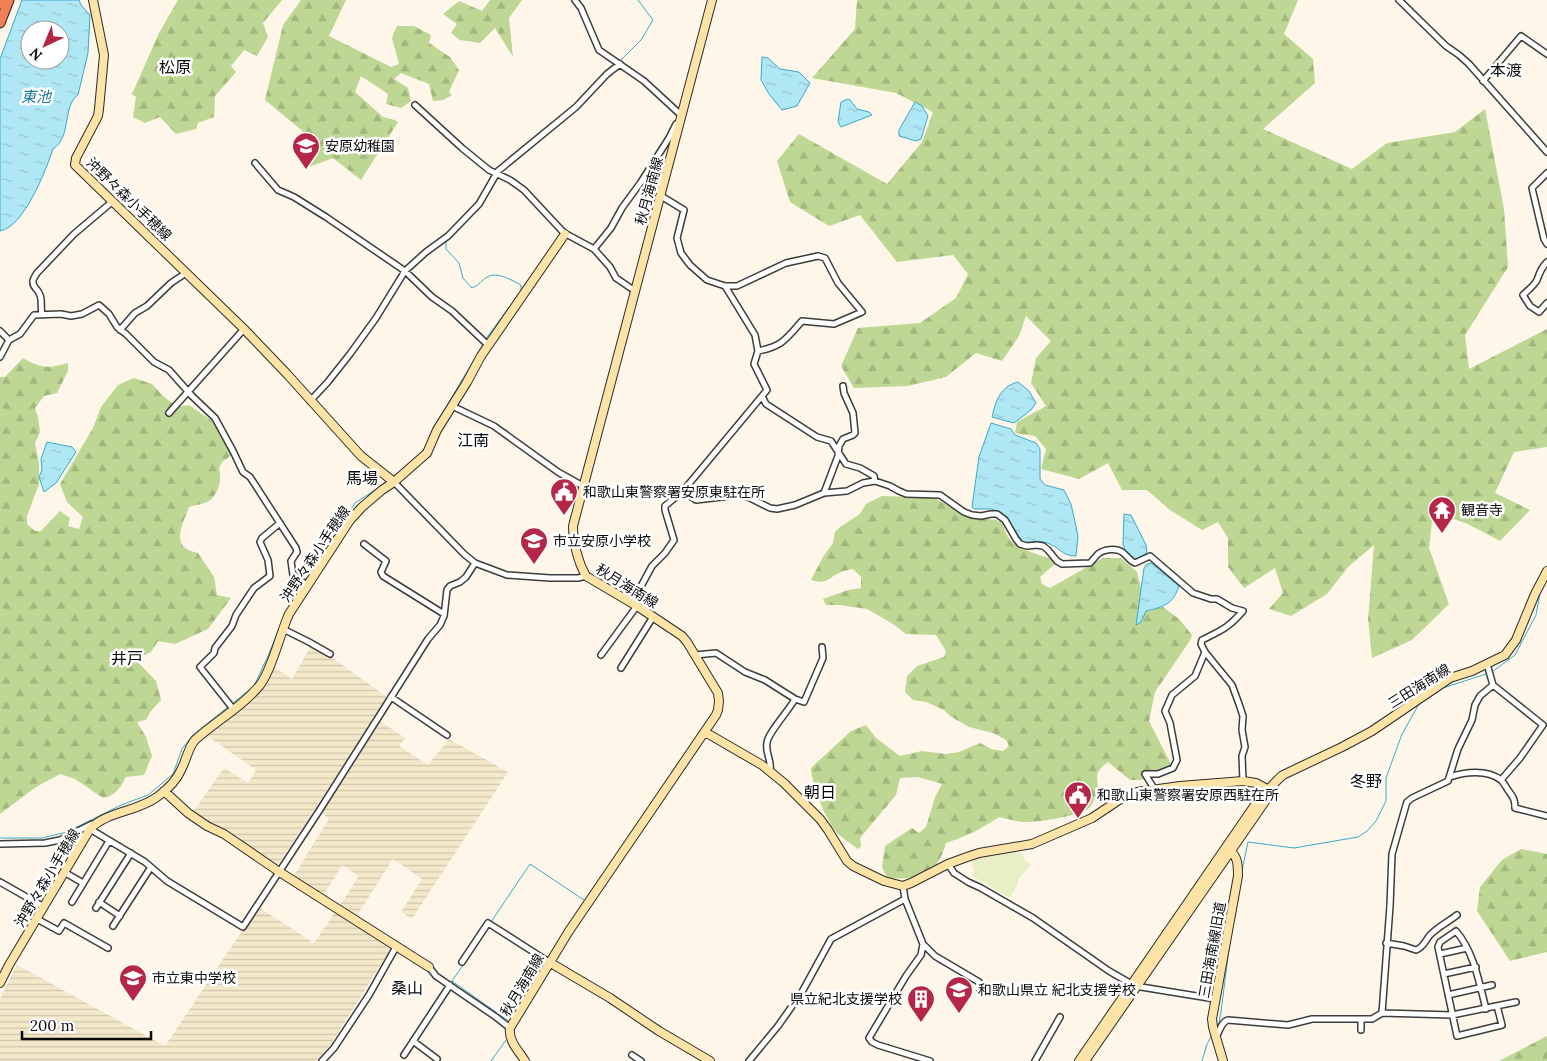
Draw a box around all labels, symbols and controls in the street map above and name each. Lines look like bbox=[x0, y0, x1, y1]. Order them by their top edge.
north arrow bbox=[20, 20, 70, 70]
text: N bbox=[26, 44, 46, 65]
district label: 松原 bbox=[159, 57, 191, 77]
district label: 本渡 bbox=[1490, 60, 1522, 80]
water label: 東池 bbox=[21, 87, 53, 106]
school or university icon: 安原幼稚園 bbox=[291, 131, 321, 170]
place label: 安原幼稚園 bbox=[325, 137, 395, 155]
street label: 沖野々森小手穂線 bbox=[82, 154, 176, 244]
street label: 秋月海南線 bbox=[631, 155, 667, 227]
district label: 江南 bbox=[457, 430, 489, 450]
district label: 馬場 bbox=[346, 468, 378, 488]
public building icon: 和歌山東警察署安原東駐在所 bbox=[549, 477, 579, 516]
place label: 和歌山東警察署安原東駐在所 bbox=[583, 483, 765, 501]
temple icon: 観音寺 bbox=[1427, 495, 1457, 534]
place label: 観音寺 bbox=[1461, 501, 1503, 519]
street label: 沖野々森小手穂線 bbox=[276, 503, 354, 605]
school or university icon: 市立安原小学校 bbox=[519, 526, 549, 565]
place label: 市立安原小学校 bbox=[553, 532, 651, 550]
street label: 秋月海南線 bbox=[593, 560, 661, 612]
district label: 井戸 bbox=[111, 648, 143, 668]
street label: 三田海南線 bbox=[1385, 660, 1453, 712]
district label: 冬野 bbox=[1350, 771, 1382, 791]
public building icon: 和歌山東警察署安原西駐在所 bbox=[1063, 780, 1093, 819]
district label: 朝日 bbox=[804, 782, 836, 802]
place label: 和歌山東警察署安原西駐在所 bbox=[1097, 786, 1279, 804]
street label: 沖野々森小手穂線 bbox=[10, 825, 84, 931]
street label: 三田海南線旧道 bbox=[1195, 900, 1229, 1000]
street label: 秋月海南線 bbox=[496, 950, 548, 1020]
school or university icon: 市立東中学校 bbox=[118, 963, 148, 1002]
place label: 市立東中学校 bbox=[152, 969, 236, 987]
school or university icon: 和歌山県立 紀北支援学校 bbox=[944, 975, 974, 1014]
district label: 桑山 bbox=[391, 978, 423, 998]
place label: 和歌山県立 紀北支援学校 bbox=[978, 981, 1136, 999]
building icon: 県立紀北支援学校 bbox=[906, 984, 936, 1023]
place label: 県立紀北支援学校 bbox=[790, 990, 902, 1008]
scale bar bbox=[22, 1008, 151, 1040]
text: 200 m bbox=[30, 1016, 74, 1035]

